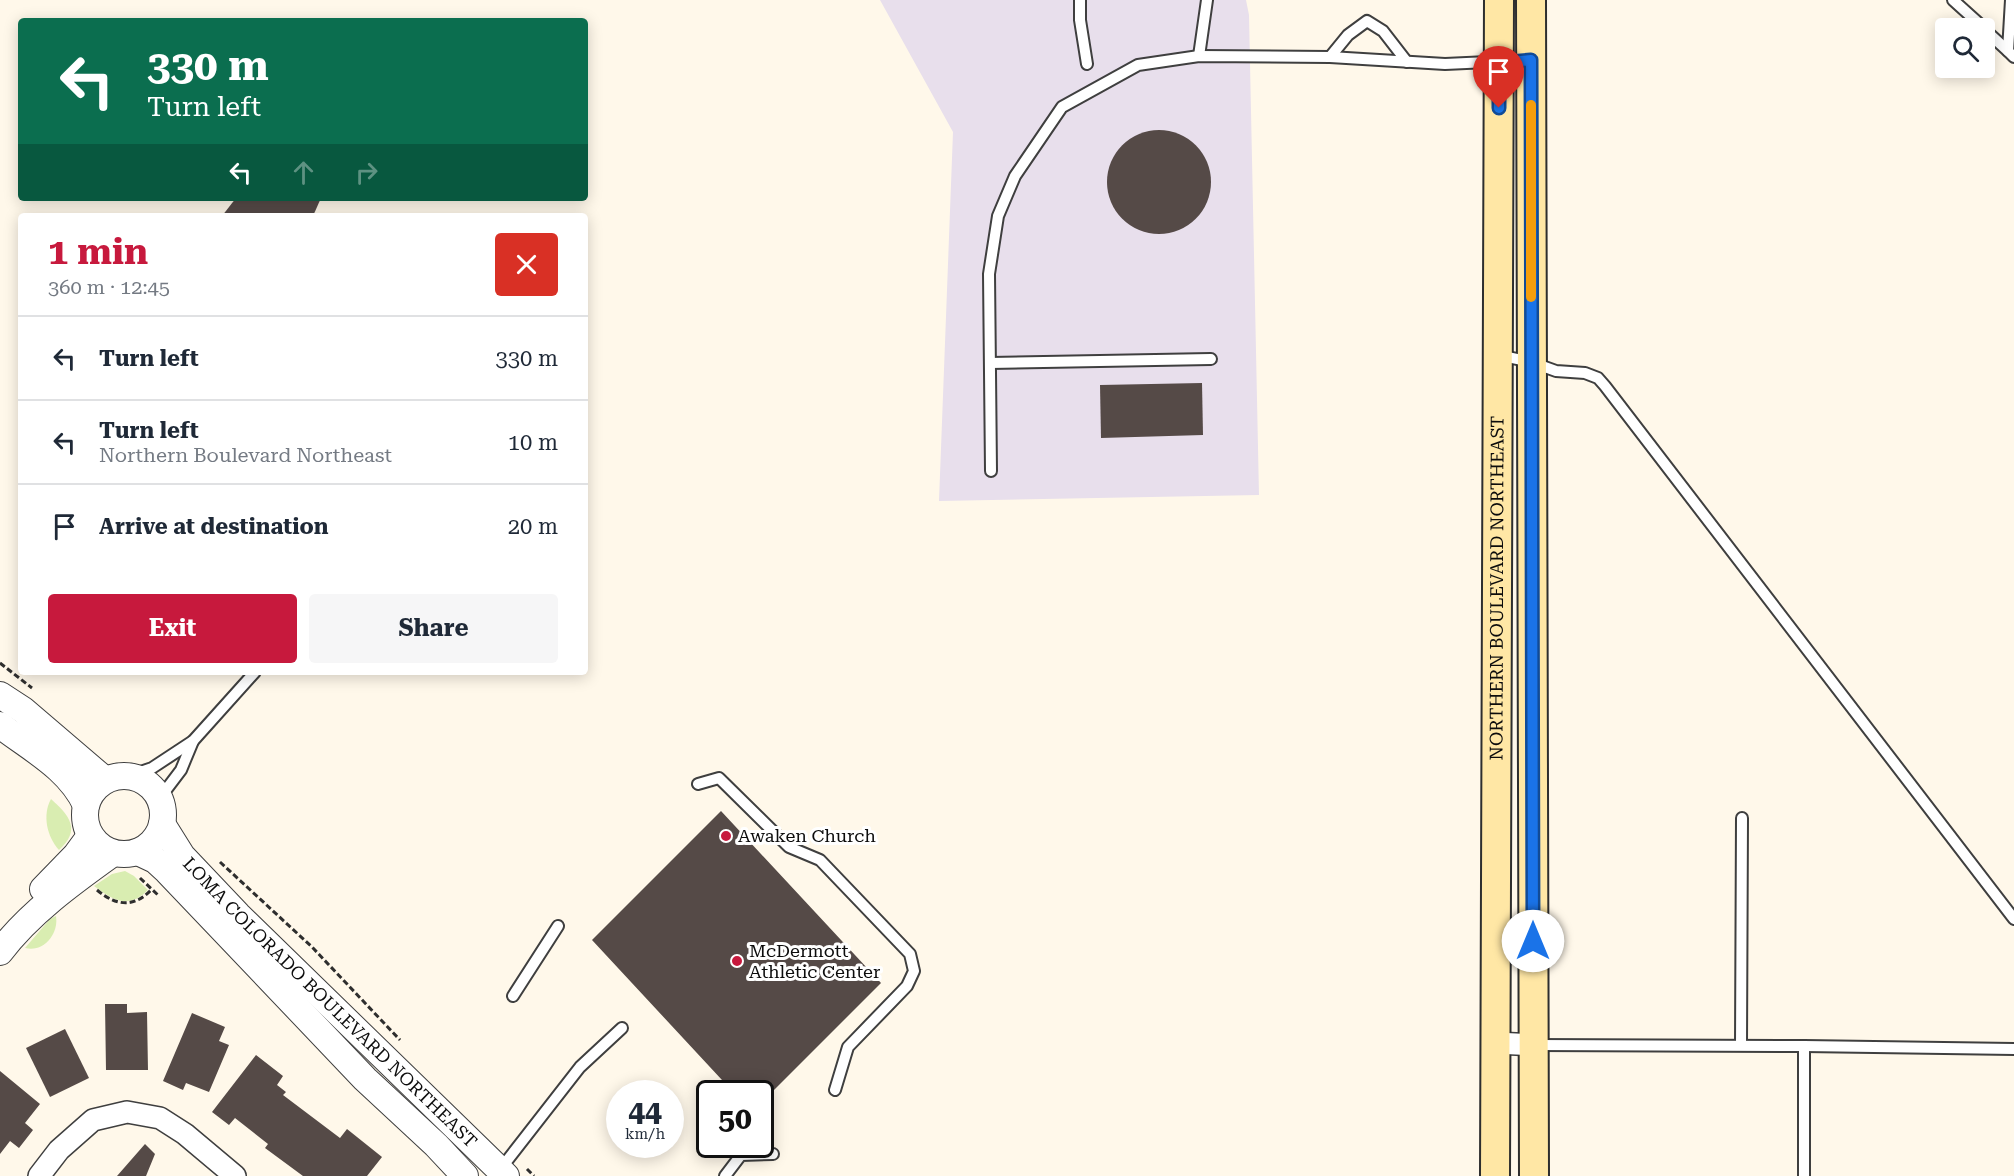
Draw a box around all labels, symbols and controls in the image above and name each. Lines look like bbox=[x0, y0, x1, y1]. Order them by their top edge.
map controls bbox=[1935, 18, 1995, 78]
button: search bbox=[1935, 18, 1995, 78]
text: 330 m bbox=[147, 41, 269, 90]
icon: left bbox=[48, 42, 126, 120]
pin bbox=[1473, 46, 1524, 108]
icon: arrive bbox=[1482, 55, 1515, 88]
text: Turn left bbox=[147, 91, 261, 123]
icon: left bbox=[224, 156, 257, 189]
icon: ahead bbox=[287, 156, 320, 189]
icon: right bbox=[350, 156, 383, 189]
text: 1 min bbox=[48, 231, 148, 273]
button: close bbox=[495, 233, 558, 296]
text: 360 m · 12:45 bbox=[48, 275, 170, 299]
icon: left bbox=[48, 342, 81, 375]
text: Turn left bbox=[99, 346, 199, 371]
text: 330 m bbox=[495, 346, 558, 371]
street label: NORTHERN BOULEVARD NORTHEAST bbox=[1485, 416, 1508, 760]
text: Turn left bbox=[99, 418, 199, 443]
icon: left bbox=[48, 426, 81, 459]
text: 10 m bbox=[508, 430, 558, 455]
text: Northern Boulevard Northeast bbox=[99, 443, 392, 467]
icon: arrive bbox=[48, 510, 81, 543]
text: Arrive at destination bbox=[99, 514, 328, 539]
text: 20 m bbox=[508, 514, 558, 539]
button: Exit bbox=[48, 594, 297, 663]
button: Share bbox=[309, 594, 558, 663]
place label: Awaken Church bbox=[738, 825, 876, 846]
marker: Awaken Church bbox=[719, 829, 733, 843]
street label: LOMA COLORADO BOULEVARD NORTHEAST bbox=[179, 853, 481, 1152]
position arrow bbox=[1501, 909, 1565, 973]
place label: McDermott Athletic Center bbox=[749, 940, 880, 982]
marker: McDermott Athletic Center bbox=[730, 954, 744, 968]
speed limit sign: 50 bbox=[696, 1080, 774, 1158]
text: 44 bbox=[628, 1094, 662, 1129]
text: km/h bbox=[625, 1125, 665, 1143]

